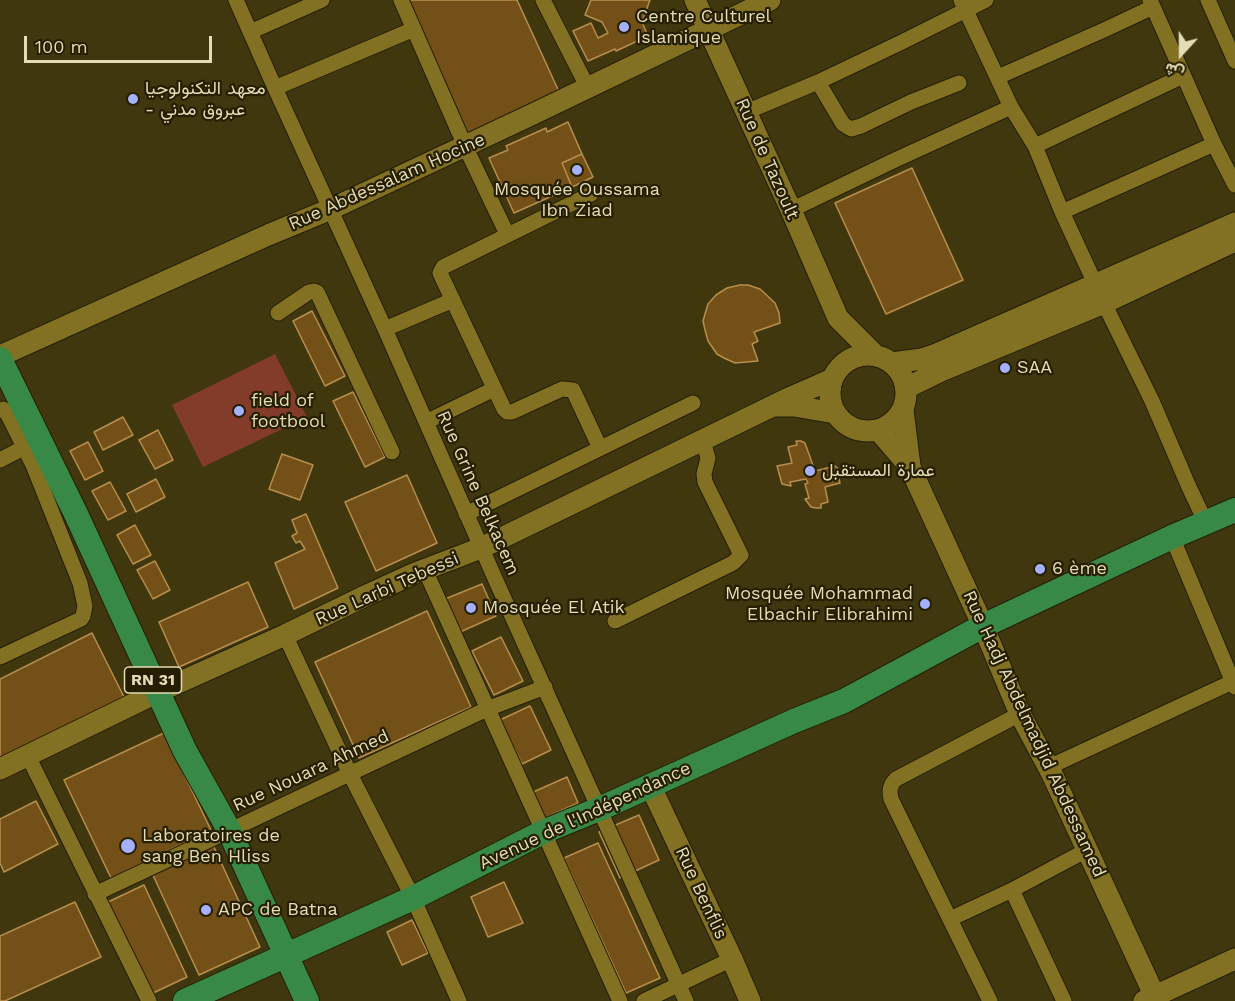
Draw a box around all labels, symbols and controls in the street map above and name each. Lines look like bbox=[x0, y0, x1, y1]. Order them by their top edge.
place label: Centre Culturel Islamique bbox=[636, 6, 771, 48]
marker: Centre Culturel Islamique bbox=[617, 20, 631, 34]
scale bar bbox=[27, 24, 214, 62]
north arrow bbox=[1151, 24, 1211, 84]
text: 100 m bbox=[35, 36, 88, 57]
text: ش bbox=[1162, 59, 1187, 84]
place label: معهد التكنولوجيا - عبروق مدني bbox=[145, 78, 266, 121]
marker: معهد التكنولوجيا - عبروق مدني bbox=[126, 92, 140, 106]
street label: Rue de Tazoult bbox=[731, 95, 803, 223]
street label: Rue Abdessalam Hocine bbox=[285, 129, 489, 235]
marker: Mosquée Oussama Ibn Ziad bbox=[570, 163, 584, 177]
place label: Mosquée Oussama Ibn Ziad bbox=[494, 179, 660, 222]
place label: SAA bbox=[1017, 357, 1052, 379]
marker: SAA bbox=[998, 361, 1012, 375]
place label: field of footbool bbox=[251, 390, 325, 432]
marker: field of footbool bbox=[232, 404, 246, 418]
street label: Rue Grine Belkacem bbox=[432, 407, 524, 579]
place label: عمارة المستقبل bbox=[822, 460, 935, 482]
marker: عمارة المستقبل bbox=[803, 464, 817, 478]
street label: Rue Larbi Tebessi bbox=[312, 548, 462, 630]
place label: 6 ème bbox=[1052, 558, 1107, 580]
marker: 6 ème bbox=[1033, 562, 1047, 576]
place label: Mosquée Mohammad Elbachir Elibrahimi bbox=[725, 583, 913, 626]
street label: Rue Hadj Abdelmadjid Abdessamed bbox=[958, 587, 1110, 881]
place label: Mosquée El Atik bbox=[483, 597, 625, 619]
marker: Mosquée Mohammad Elbachir Elibrahimi bbox=[918, 597, 932, 611]
marker: Mosquée El Atik bbox=[464, 601, 478, 615]
road number: RN 31 bbox=[124, 667, 182, 693]
street label: Rue Nouara Ahmed bbox=[229, 725, 393, 817]
street label: Avenue de l'Indépendance bbox=[476, 757, 694, 875]
place label: Laboratoires de sang Ben Hliss bbox=[142, 825, 280, 868]
marker: Laboratoires de sang Ben Hliss bbox=[119, 837, 137, 855]
street label: Rue Benflis bbox=[670, 843, 732, 943]
place label: APC de Batna bbox=[218, 899, 338, 921]
marker: APC de Batna bbox=[199, 903, 213, 917]

